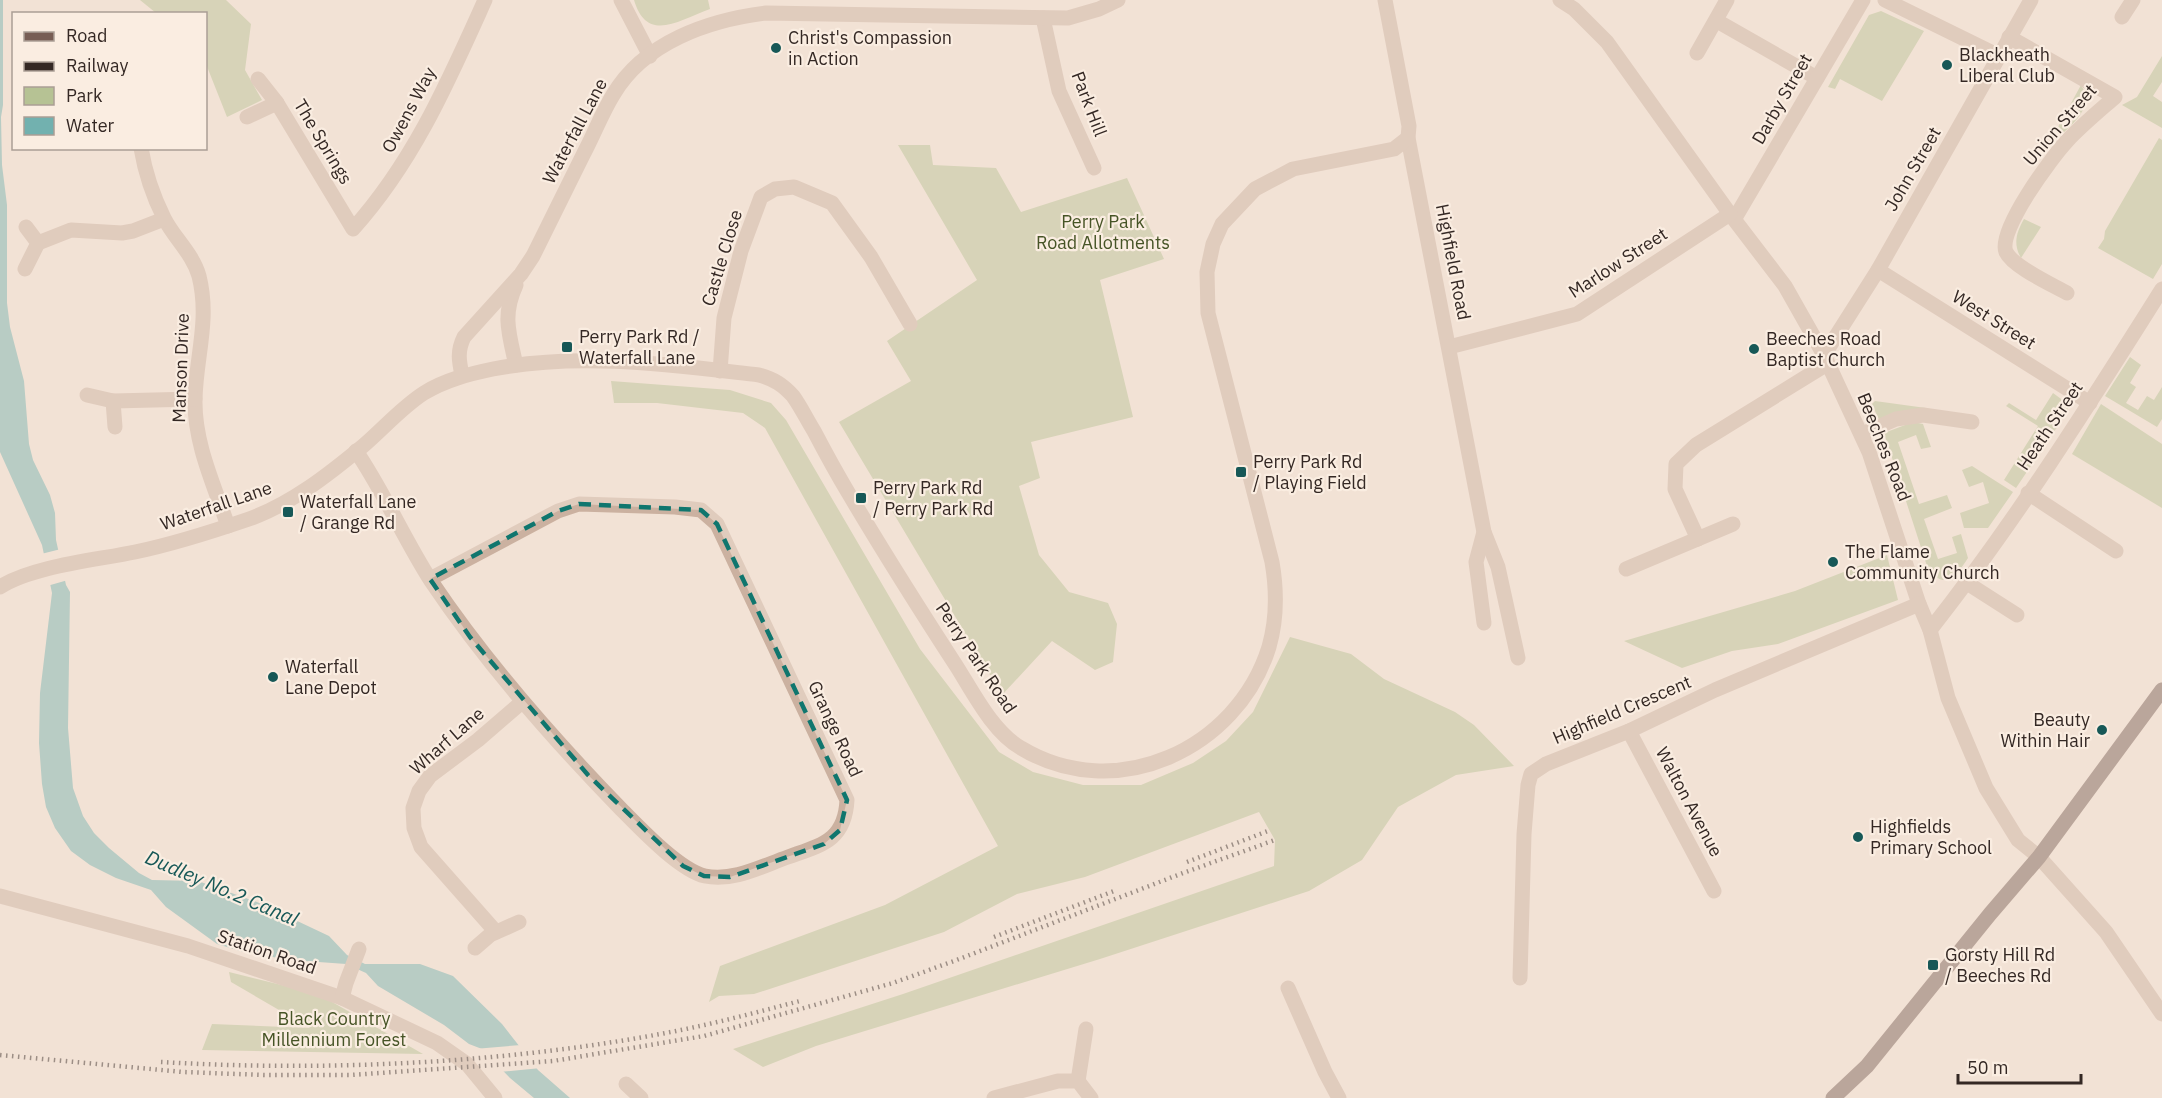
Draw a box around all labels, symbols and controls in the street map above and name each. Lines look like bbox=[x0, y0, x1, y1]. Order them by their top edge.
legend bbox=[12, 12, 207, 150]
text: Road bbox=[66, 24, 107, 47]
place label: Christ's Compassion in Action bbox=[788, 26, 952, 70]
marker: Christ's Compassion in Action bbox=[769, 41, 783, 55]
place label: Blackheath Liberal Club bbox=[1959, 43, 2055, 87]
street label: Darby Street bbox=[1746, 49, 1817, 148]
text: Railway bbox=[66, 54, 128, 77]
marker: Blackheath Liberal Club bbox=[1940, 58, 1954, 72]
street label: Owens Way bbox=[376, 63, 441, 157]
street label: Park Hill bbox=[1067, 68, 1112, 140]
street label: Waterfall Lane bbox=[537, 74, 612, 188]
street label: Union Street bbox=[2018, 79, 2101, 170]
text: Park bbox=[66, 84, 103, 107]
street label: The Springs bbox=[289, 95, 358, 188]
text: Water bbox=[66, 114, 115, 137]
street label: John Street bbox=[1879, 123, 1946, 215]
street label: Highfield Road bbox=[1431, 202, 1476, 322]
street label: Castle Close bbox=[696, 207, 747, 309]
park label: Perry Park Road Allotments bbox=[1036, 210, 1170, 254]
street label: Marlow Street bbox=[1564, 222, 1671, 303]
street label: West Street bbox=[1948, 285, 2040, 354]
street label: Manson Drive bbox=[167, 313, 194, 423]
place label: Perry Park Rd / Waterfall Lane bbox=[579, 325, 700, 369]
place label: Beeches Road Baptist Church bbox=[1766, 327, 1885, 371]
marker: Perry Park Rd / Waterfall Lane bbox=[560, 340, 574, 354]
marker: Beeches Road Baptist Church bbox=[1747, 342, 1761, 356]
street label: Heath Street bbox=[2011, 377, 2088, 475]
street label: Beeches Road bbox=[1852, 389, 1917, 504]
place label: Perry Park Rd / Playing Field bbox=[1253, 450, 1367, 494]
marker: Perry Park Rd / Playing Field bbox=[1234, 465, 1248, 479]
street label: Waterfall Lane bbox=[157, 476, 275, 535]
place label: Perry Park Rd / Perry Park Rd bbox=[873, 476, 994, 520]
place label: Waterfall Lane / Grange Rd bbox=[300, 490, 417, 534]
marker: Perry Park Rd / Perry Park Rd bbox=[854, 491, 868, 505]
marker: Waterfall Lane / Grange Rd bbox=[281, 505, 295, 519]
place label: The Flame Community Church bbox=[1845, 540, 2000, 584]
marker: The Flame Community Church bbox=[1826, 555, 1840, 569]
street label: Perry Park Road bbox=[931, 598, 1022, 718]
place label: Waterfall Lane Depot bbox=[285, 655, 377, 699]
marker: Waterfall Lane Depot bbox=[266, 670, 280, 684]
street label: Highfield Crescent bbox=[1549, 670, 1695, 749]
street label: Grange Road bbox=[803, 677, 868, 781]
street label: Wharf Lane bbox=[405, 702, 489, 779]
place label: Beauty Within Hair bbox=[2001, 708, 2090, 752]
marker: Beauty Within Hair bbox=[2095, 723, 2109, 737]
street label: Walton Avenue bbox=[1651, 743, 1728, 861]
place label: Highfields Primary School bbox=[1870, 815, 1992, 859]
marker: Highfields Primary School bbox=[1851, 830, 1865, 844]
water label: Dudley No.2 Canal bbox=[142, 843, 304, 932]
street label: Station Road bbox=[215, 924, 320, 979]
place label: Gorsty Hill Rd / Beeches Rd bbox=[1945, 943, 2055, 987]
marker: Gorsty Hill Rd / Beeches Rd bbox=[1926, 958, 1940, 972]
park label: Black Country Millennium Forest bbox=[262, 1007, 406, 1051]
scale bar bbox=[1958, 1047, 2081, 1085]
text: 50 m bbox=[1967, 1056, 2009, 1079]

